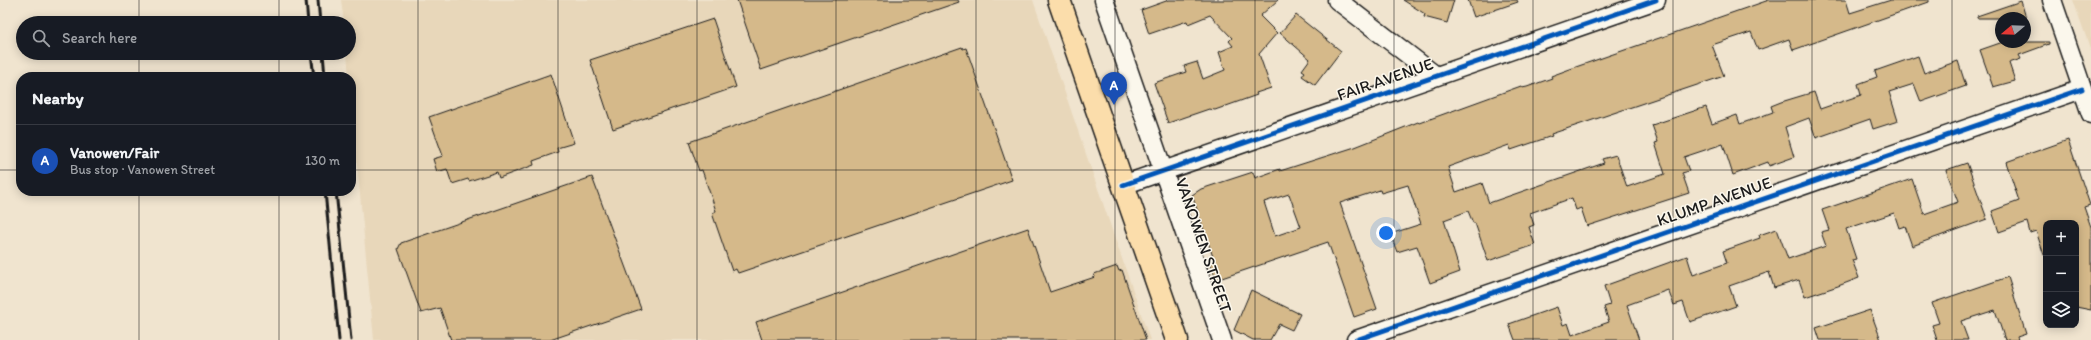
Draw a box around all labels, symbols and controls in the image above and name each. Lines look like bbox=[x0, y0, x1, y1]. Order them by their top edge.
north arrow bbox=[1995, 12, 2031, 48]
search box bbox=[16, 16, 356, 60]
icon: search bbox=[30, 27, 52, 49]
text: Search here bbox=[62, 29, 137, 47]
street label: FAIR AVENUE bbox=[1334, 53, 1436, 105]
pin: A bbox=[1101, 72, 1127, 105]
text: Nearby bbox=[32, 88, 84, 108]
text: Vanowen/Fair bbox=[70, 144, 159, 162]
text: A bbox=[41, 153, 49, 168]
text: 130 m bbox=[305, 153, 340, 168]
text: Bus stop · Vanowen Street bbox=[70, 162, 215, 177]
street label: KLUMP AVENUE bbox=[1654, 172, 1774, 230]
street label: VANOWEN STREET bbox=[1172, 175, 1237, 315]
map controls bbox=[2043, 220, 2079, 328]
button: + bbox=[2043, 220, 2079, 256]
your location bbox=[1376, 223, 1396, 243]
button: − bbox=[2043, 256, 2079, 292]
button: layers bbox=[2043, 292, 2079, 328]

